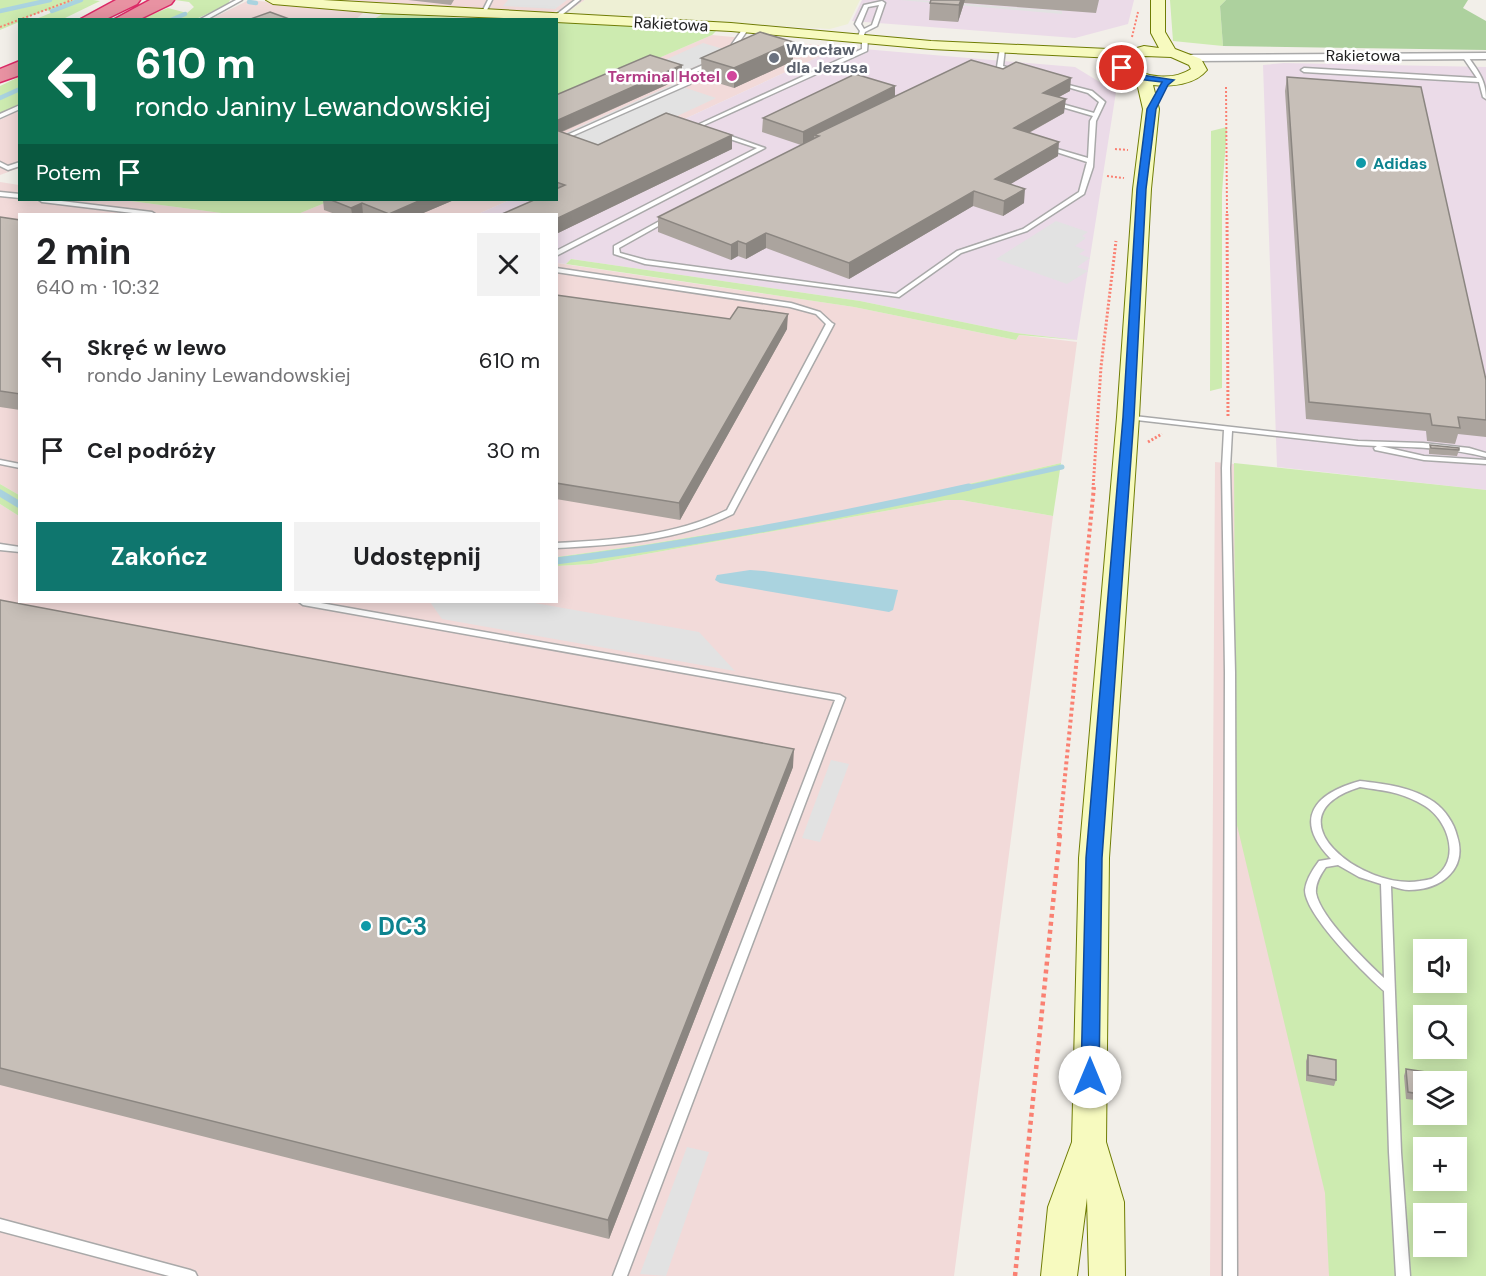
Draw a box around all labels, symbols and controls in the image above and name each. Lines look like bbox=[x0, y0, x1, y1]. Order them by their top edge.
street label: Rakietowa bbox=[633, 12, 709, 36]
text: 610 m bbox=[135, 36, 256, 91]
place label: Wrocław dla Jezusa bbox=[786, 39, 868, 78]
icon: left bbox=[36, 42, 114, 120]
pin bbox=[1096, 42, 1147, 93]
street label: Rakietowa bbox=[1326, 45, 1400, 66]
marker: Wrocław dla Jezusa bbox=[767, 51, 781, 65]
icon: arrive bbox=[1105, 51, 1138, 84]
place label: Terminal Hotel bbox=[608, 66, 720, 87]
marker: Terminal Hotel bbox=[725, 69, 739, 83]
text: rondo Janiny Lewandowskiej bbox=[135, 89, 491, 124]
place label: Adidas bbox=[1373, 153, 1427, 174]
icon: arrive bbox=[113, 156, 146, 189]
marker: Adidas bbox=[1354, 156, 1368, 170]
text: Potem bbox=[36, 158, 101, 187]
text: 2 min bbox=[36, 228, 131, 275]
button: close bbox=[477, 233, 540, 296]
text: 640 m · 10:32 bbox=[36, 274, 159, 300]
text: Skręć w lewo bbox=[87, 333, 227, 362]
icon: left bbox=[36, 344, 69, 377]
text: 610 m bbox=[479, 346, 540, 375]
text: rondo Janiny Lewandowskiej bbox=[87, 362, 351, 388]
icon: arrive bbox=[36, 434, 69, 467]
text: Cel podróży bbox=[87, 436, 216, 465]
text: 30 m bbox=[486, 436, 540, 465]
button: Zakończ bbox=[36, 522, 282, 591]
button: Udostępnij bbox=[294, 522, 540, 591]
place label: DC3 bbox=[378, 911, 427, 942]
marker: DC3 bbox=[359, 919, 373, 933]
map controls bbox=[1413, 939, 1467, 1257]
button: sound bbox=[1413, 939, 1467, 993]
button: search bbox=[1413, 1005, 1467, 1059]
position arrow bbox=[1058, 1045, 1122, 1109]
button: layers bbox=[1413, 1071, 1467, 1125]
button: + bbox=[1413, 1137, 1467, 1191]
button: − bbox=[1413, 1203, 1467, 1257]

